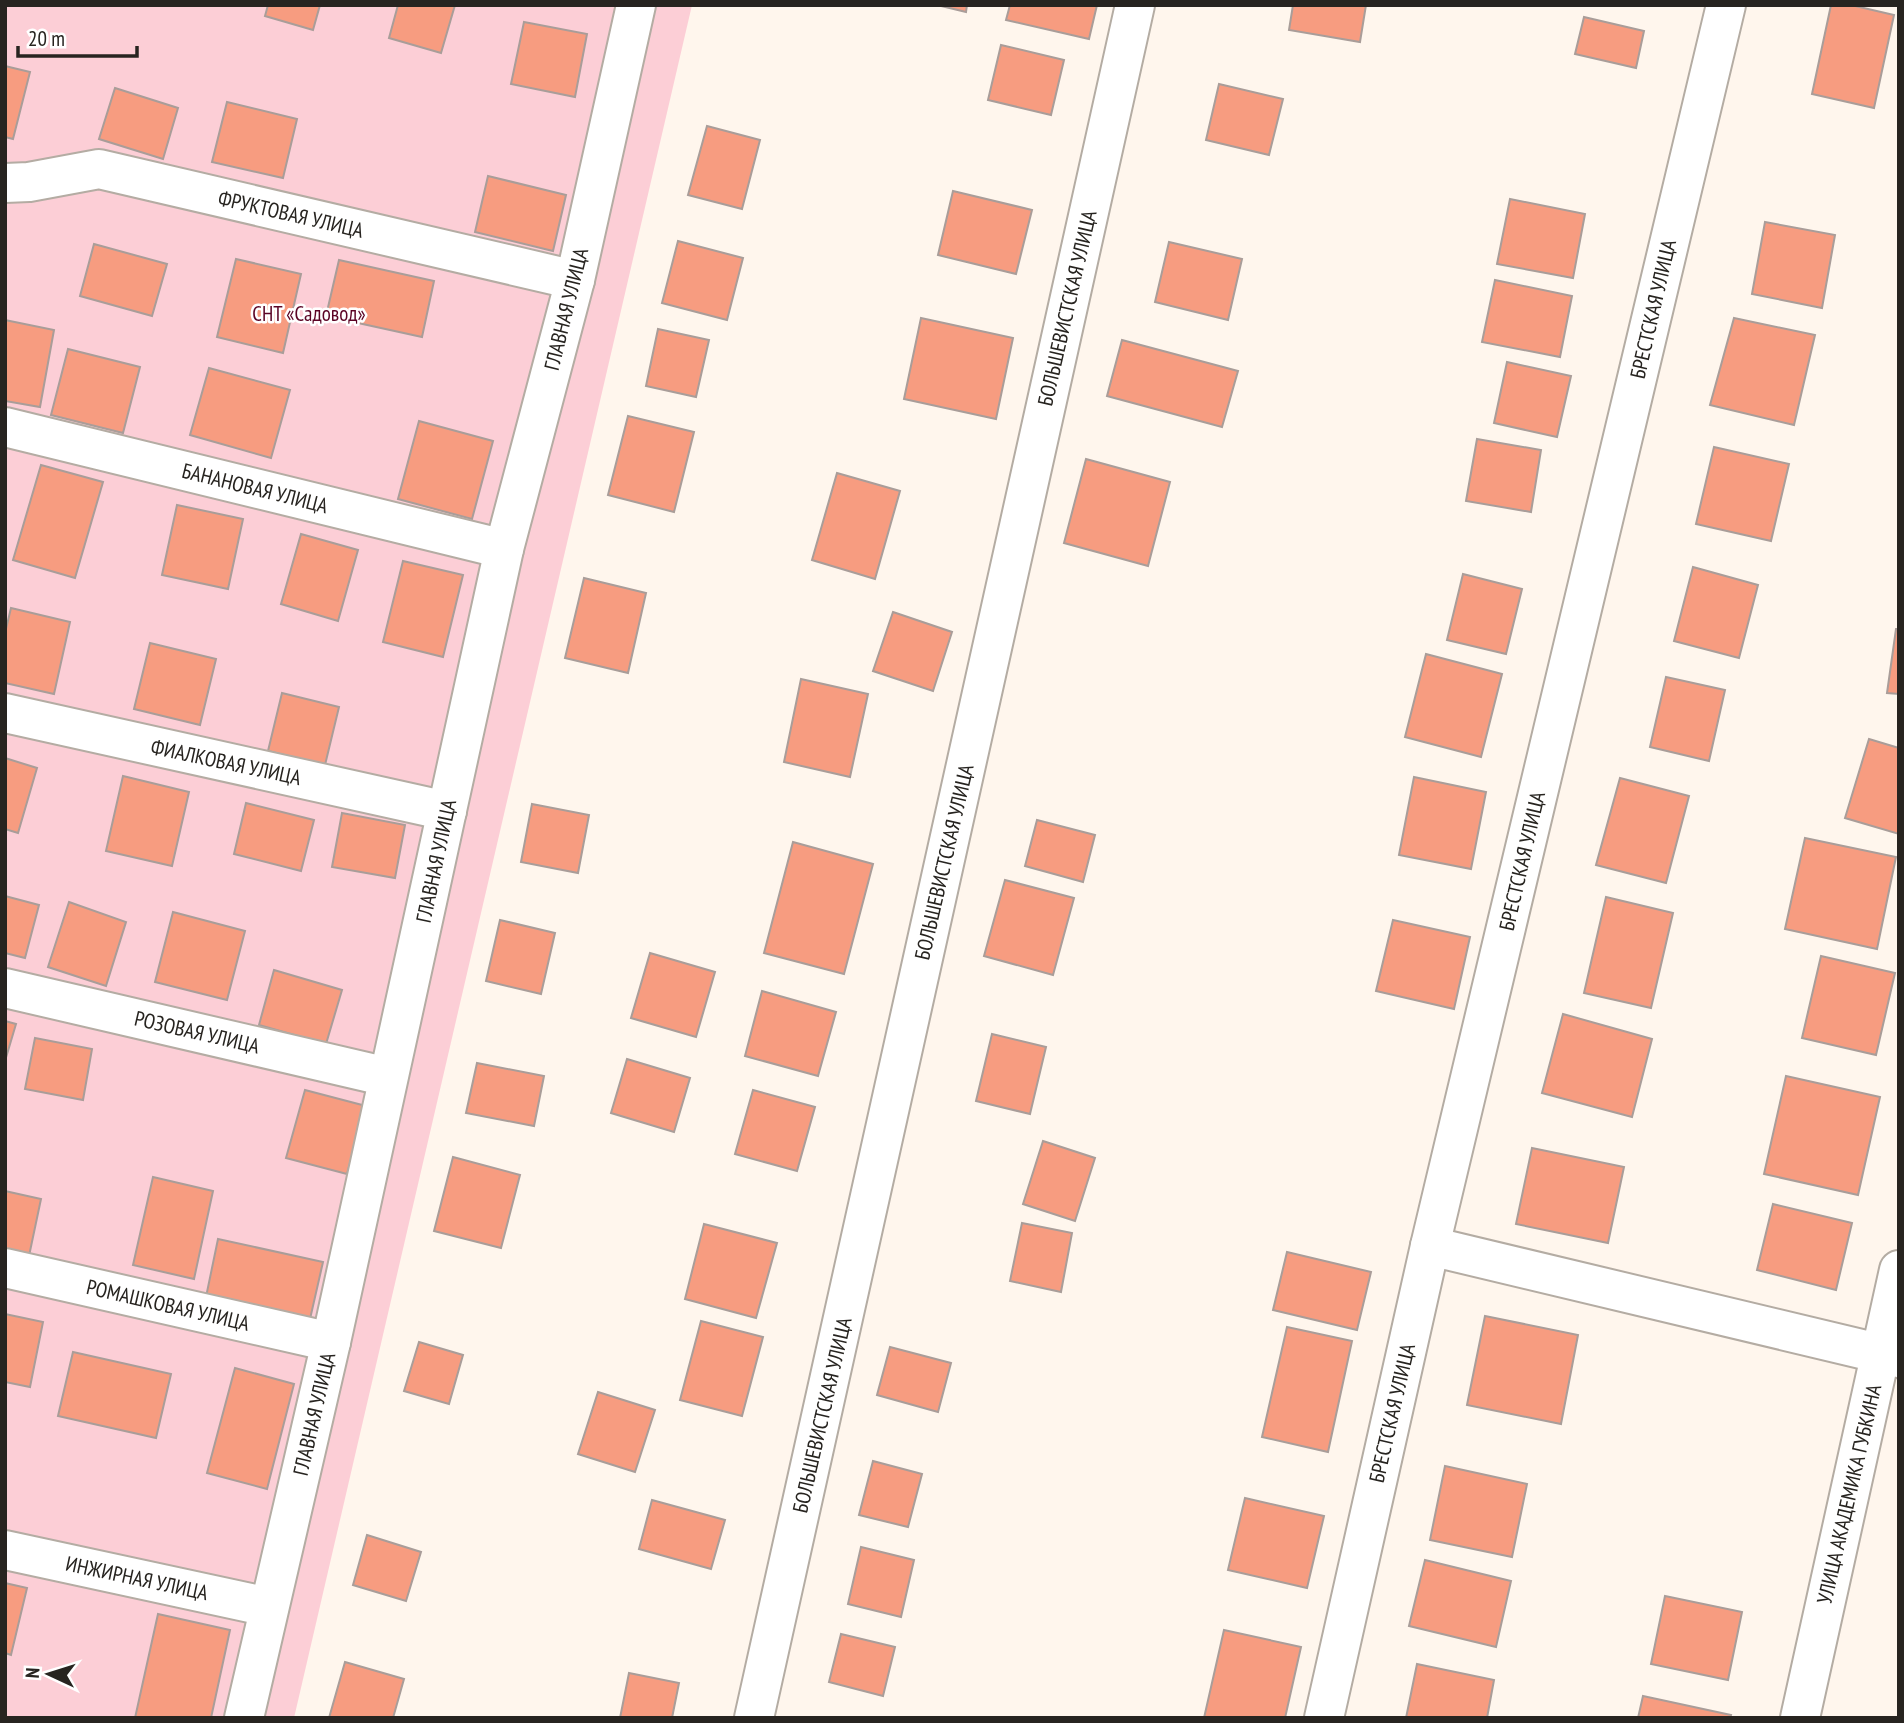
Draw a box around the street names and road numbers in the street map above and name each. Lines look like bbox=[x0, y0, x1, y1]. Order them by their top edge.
street label: ФРУКТОВАЯ УЛИЦА bbox=[216, 184, 366, 244]
street label: БОЛЬШЕВИСТСКАЯ УЛИЦА bbox=[1031, 208, 1103, 408]
street label: БРЕСТСКАЯ УЛИЦА bbox=[1624, 237, 1682, 381]
street label: ГЛАВНАЯ УЛИЦА bbox=[538, 245, 594, 373]
street label: БАНАНОВАЯ УЛИЦА bbox=[179, 457, 331, 519]
street label: ФИАЛКОВАЯ УЛИЦА bbox=[148, 733, 304, 791]
street label: БОЛЬШЕВИСТСКАЯ УЛИЦА bbox=[908, 762, 980, 962]
street label: БРЕСТСКАЯ УЛИЦА bbox=[1493, 789, 1551, 933]
street label: ГЛАВНАЯ УЛИЦА bbox=[410, 797, 462, 925]
street label: РОЗОВАЯ УЛИЦА bbox=[132, 1004, 262, 1060]
street label: РОМАШКОВАЯ УЛИЦА bbox=[84, 1273, 252, 1337]
street label: БОЛЬШЕВИСТСКАЯ УЛИЦА bbox=[786, 1315, 858, 1515]
street label: БРЕСТСКАЯ УЛИЦА bbox=[1363, 1341, 1421, 1485]
street label: ГЛАВНАЯ УЛИЦА bbox=[287, 1350, 341, 1478]
street label: УЛИЦА АКАДЕМИКА ГУБКИНА bbox=[1811, 1382, 1887, 1606]
street label: ИНЖИРНАЯ УЛИЦА bbox=[63, 1550, 211, 1606]

